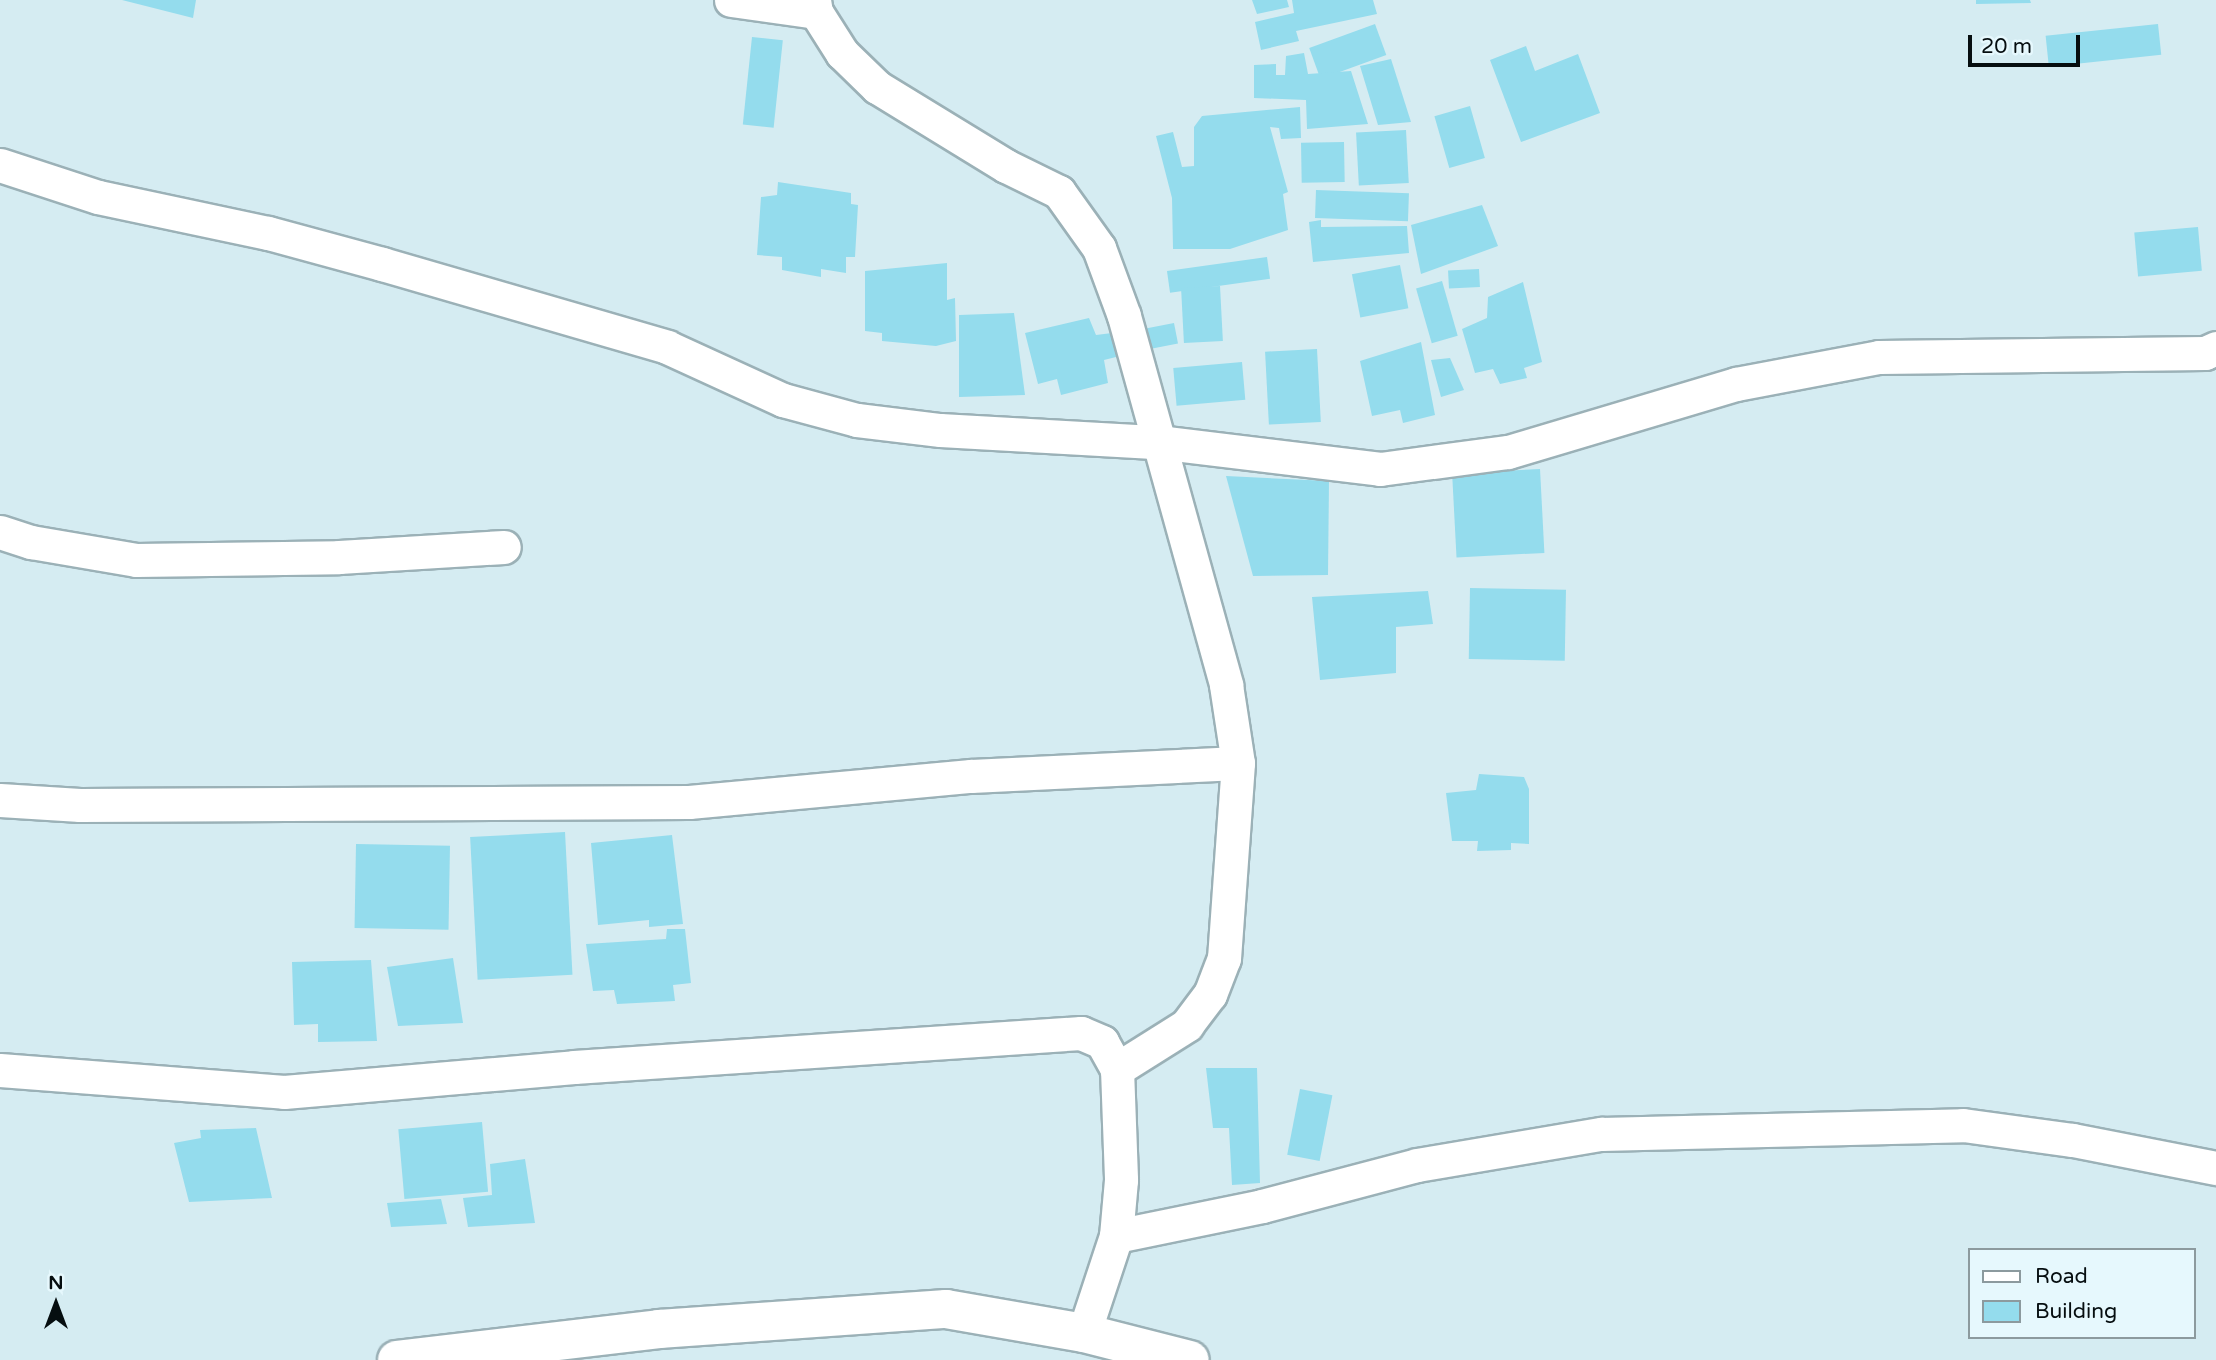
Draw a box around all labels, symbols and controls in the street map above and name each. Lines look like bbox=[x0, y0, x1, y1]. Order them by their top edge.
scale bar bbox=[1971, 21, 2083, 65]
text: 20 m bbox=[1981, 34, 2032, 59]
legend bbox=[1968, 1248, 2195, 1339]
text: Road bbox=[2035, 1264, 2088, 1289]
north arrow bbox=[21, 1269, 91, 1339]
text: N bbox=[48, 1272, 64, 1294]
text: Building bbox=[2035, 1299, 2117, 1324]

